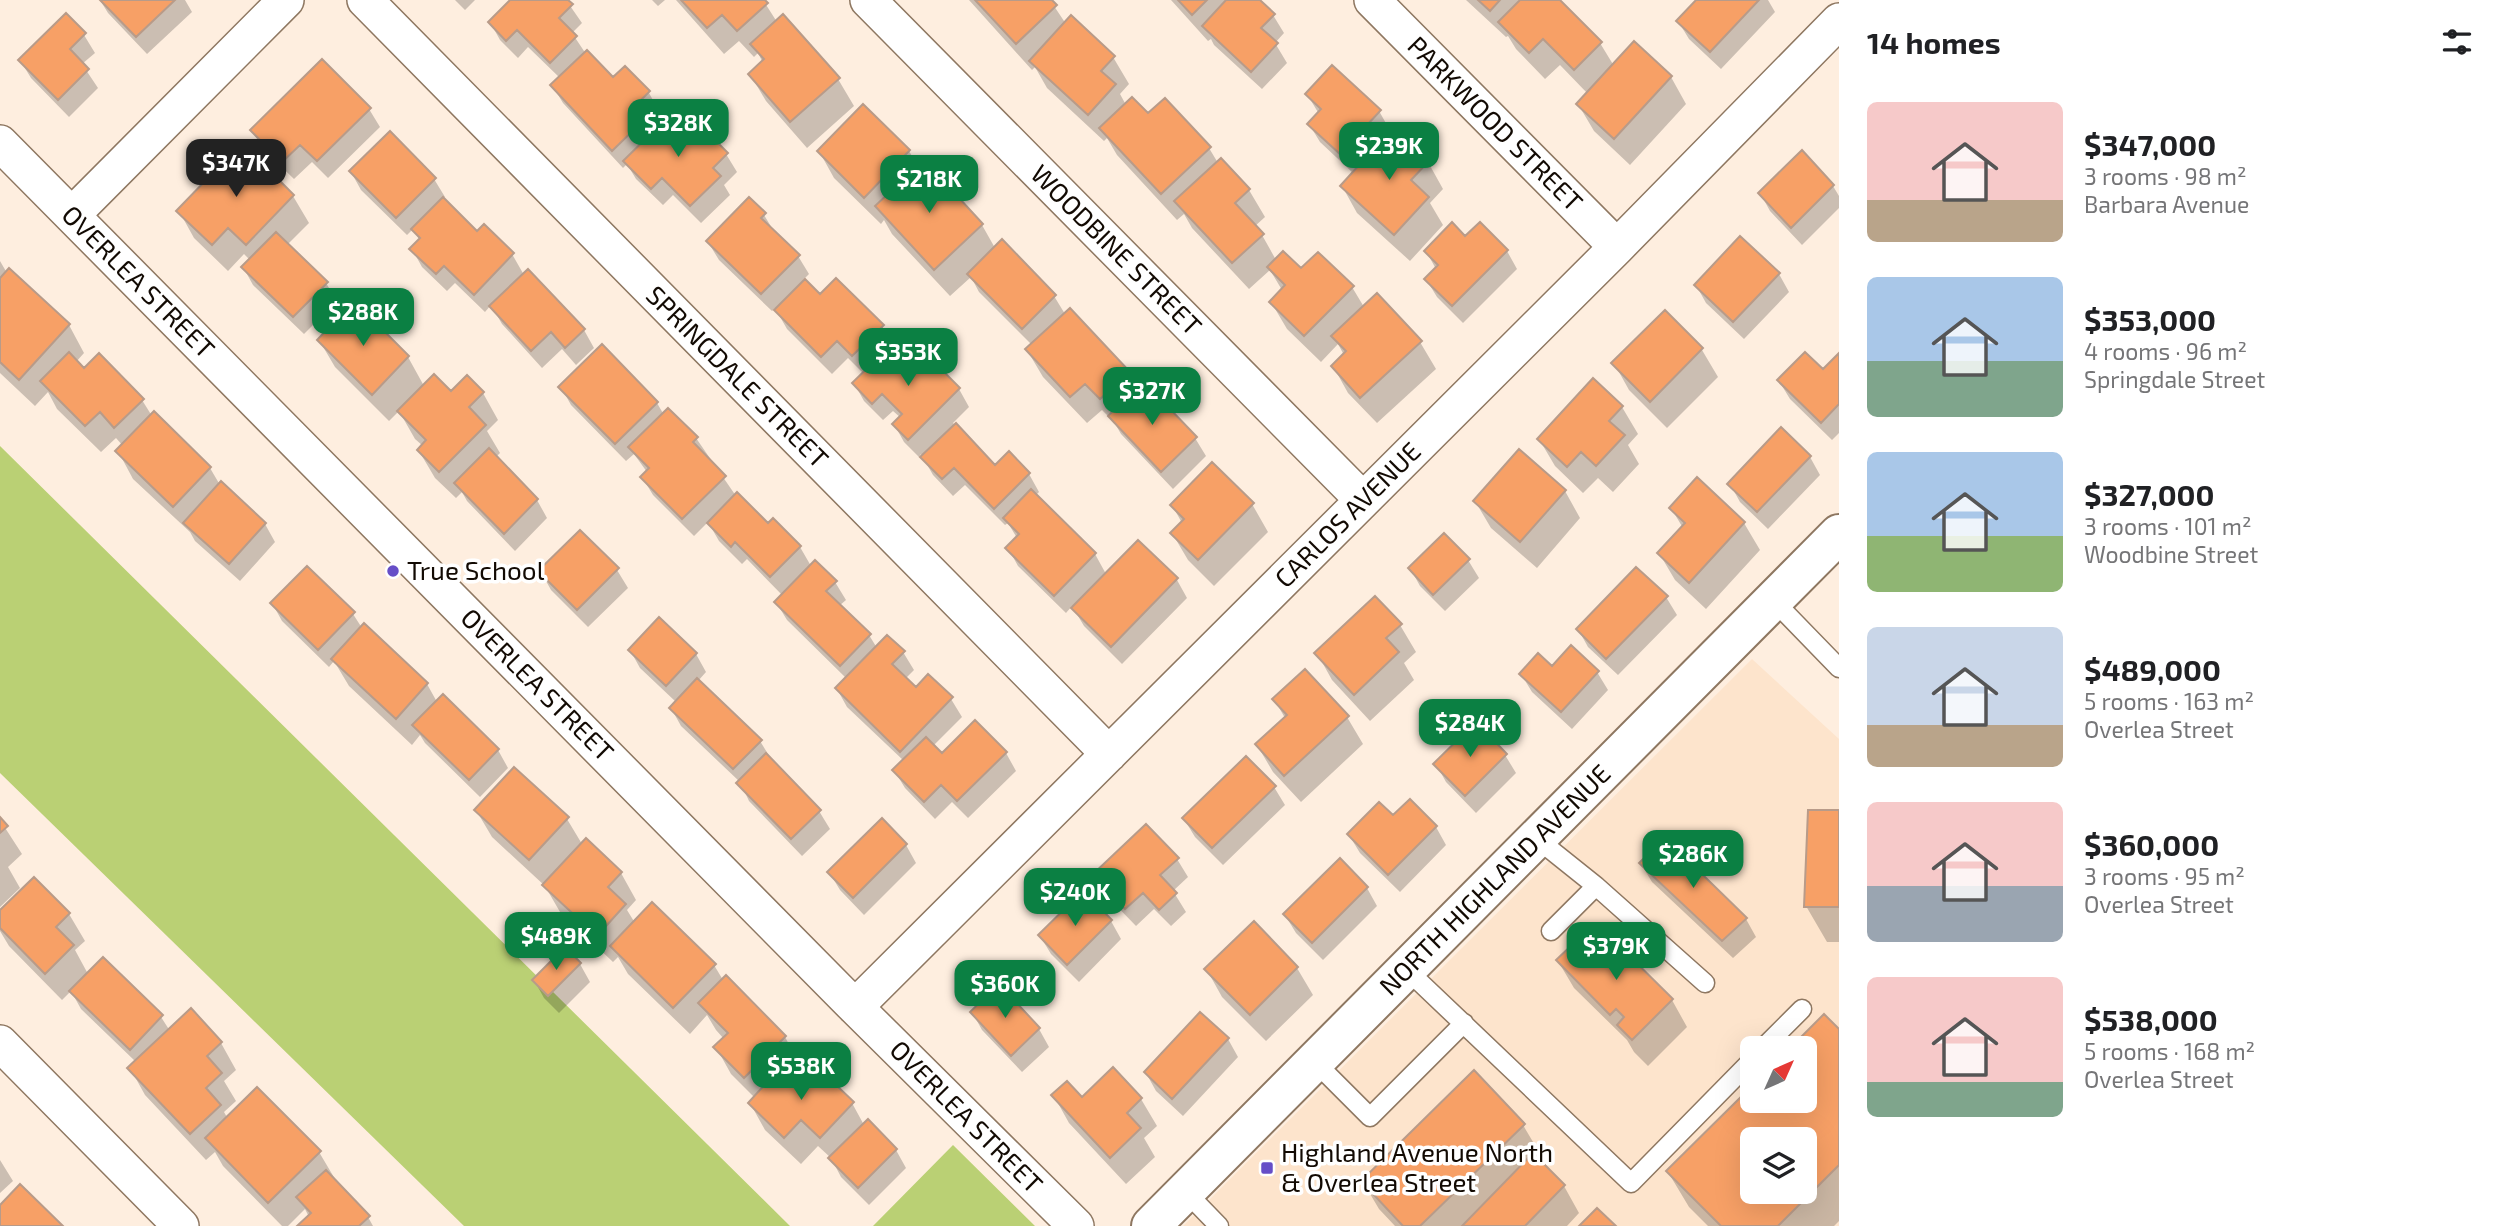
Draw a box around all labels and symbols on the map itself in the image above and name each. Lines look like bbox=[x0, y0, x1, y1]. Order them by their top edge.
street label: PARKWOOD STREET bbox=[1402, 29, 1590, 217]
pin: $328K bbox=[629, 100, 727, 159]
pin: $239K bbox=[1340, 122, 1438, 182]
pin: $347K bbox=[187, 140, 285, 199]
pin: $218K bbox=[880, 156, 978, 215]
street label: WOODBINE STREET bbox=[1025, 157, 1209, 341]
street label: OVERLEA STREET bbox=[56, 198, 222, 364]
street label: SPRINGDALE STREET bbox=[641, 279, 835, 473]
pin: $288K bbox=[314, 288, 412, 348]
pin: $353K bbox=[859, 328, 957, 388]
pin: $327K bbox=[1103, 368, 1201, 427]
street label: CARLOS AVENUE bbox=[1268, 435, 1426, 593]
place label: True School bbox=[407, 554, 545, 585]
marker: True School bbox=[385, 563, 401, 579]
street label: OVERLEA STREET bbox=[455, 601, 621, 767]
pin: $284K bbox=[1421, 700, 1519, 759]
street label: NORTH HIGHLAND AVENUE bbox=[1372, 757, 1616, 1001]
pin: $286K bbox=[1644, 830, 1742, 890]
pin: $240K bbox=[1026, 869, 1124, 928]
pin: $489K bbox=[507, 912, 605, 972]
pin: $379K bbox=[1567, 922, 1665, 982]
pin: $360K bbox=[956, 960, 1054, 1020]
street label: OVERLEA STREET bbox=[884, 1033, 1050, 1199]
north arrow bbox=[1740, 1036, 1816, 1113]
pin: $538K bbox=[752, 1042, 850, 1102]
place label: Highland Avenue North & Overlea Street bbox=[1281, 1136, 1553, 1197]
marker: Highland Avenue North & Overlea Street bbox=[1259, 1160, 1275, 1176]

